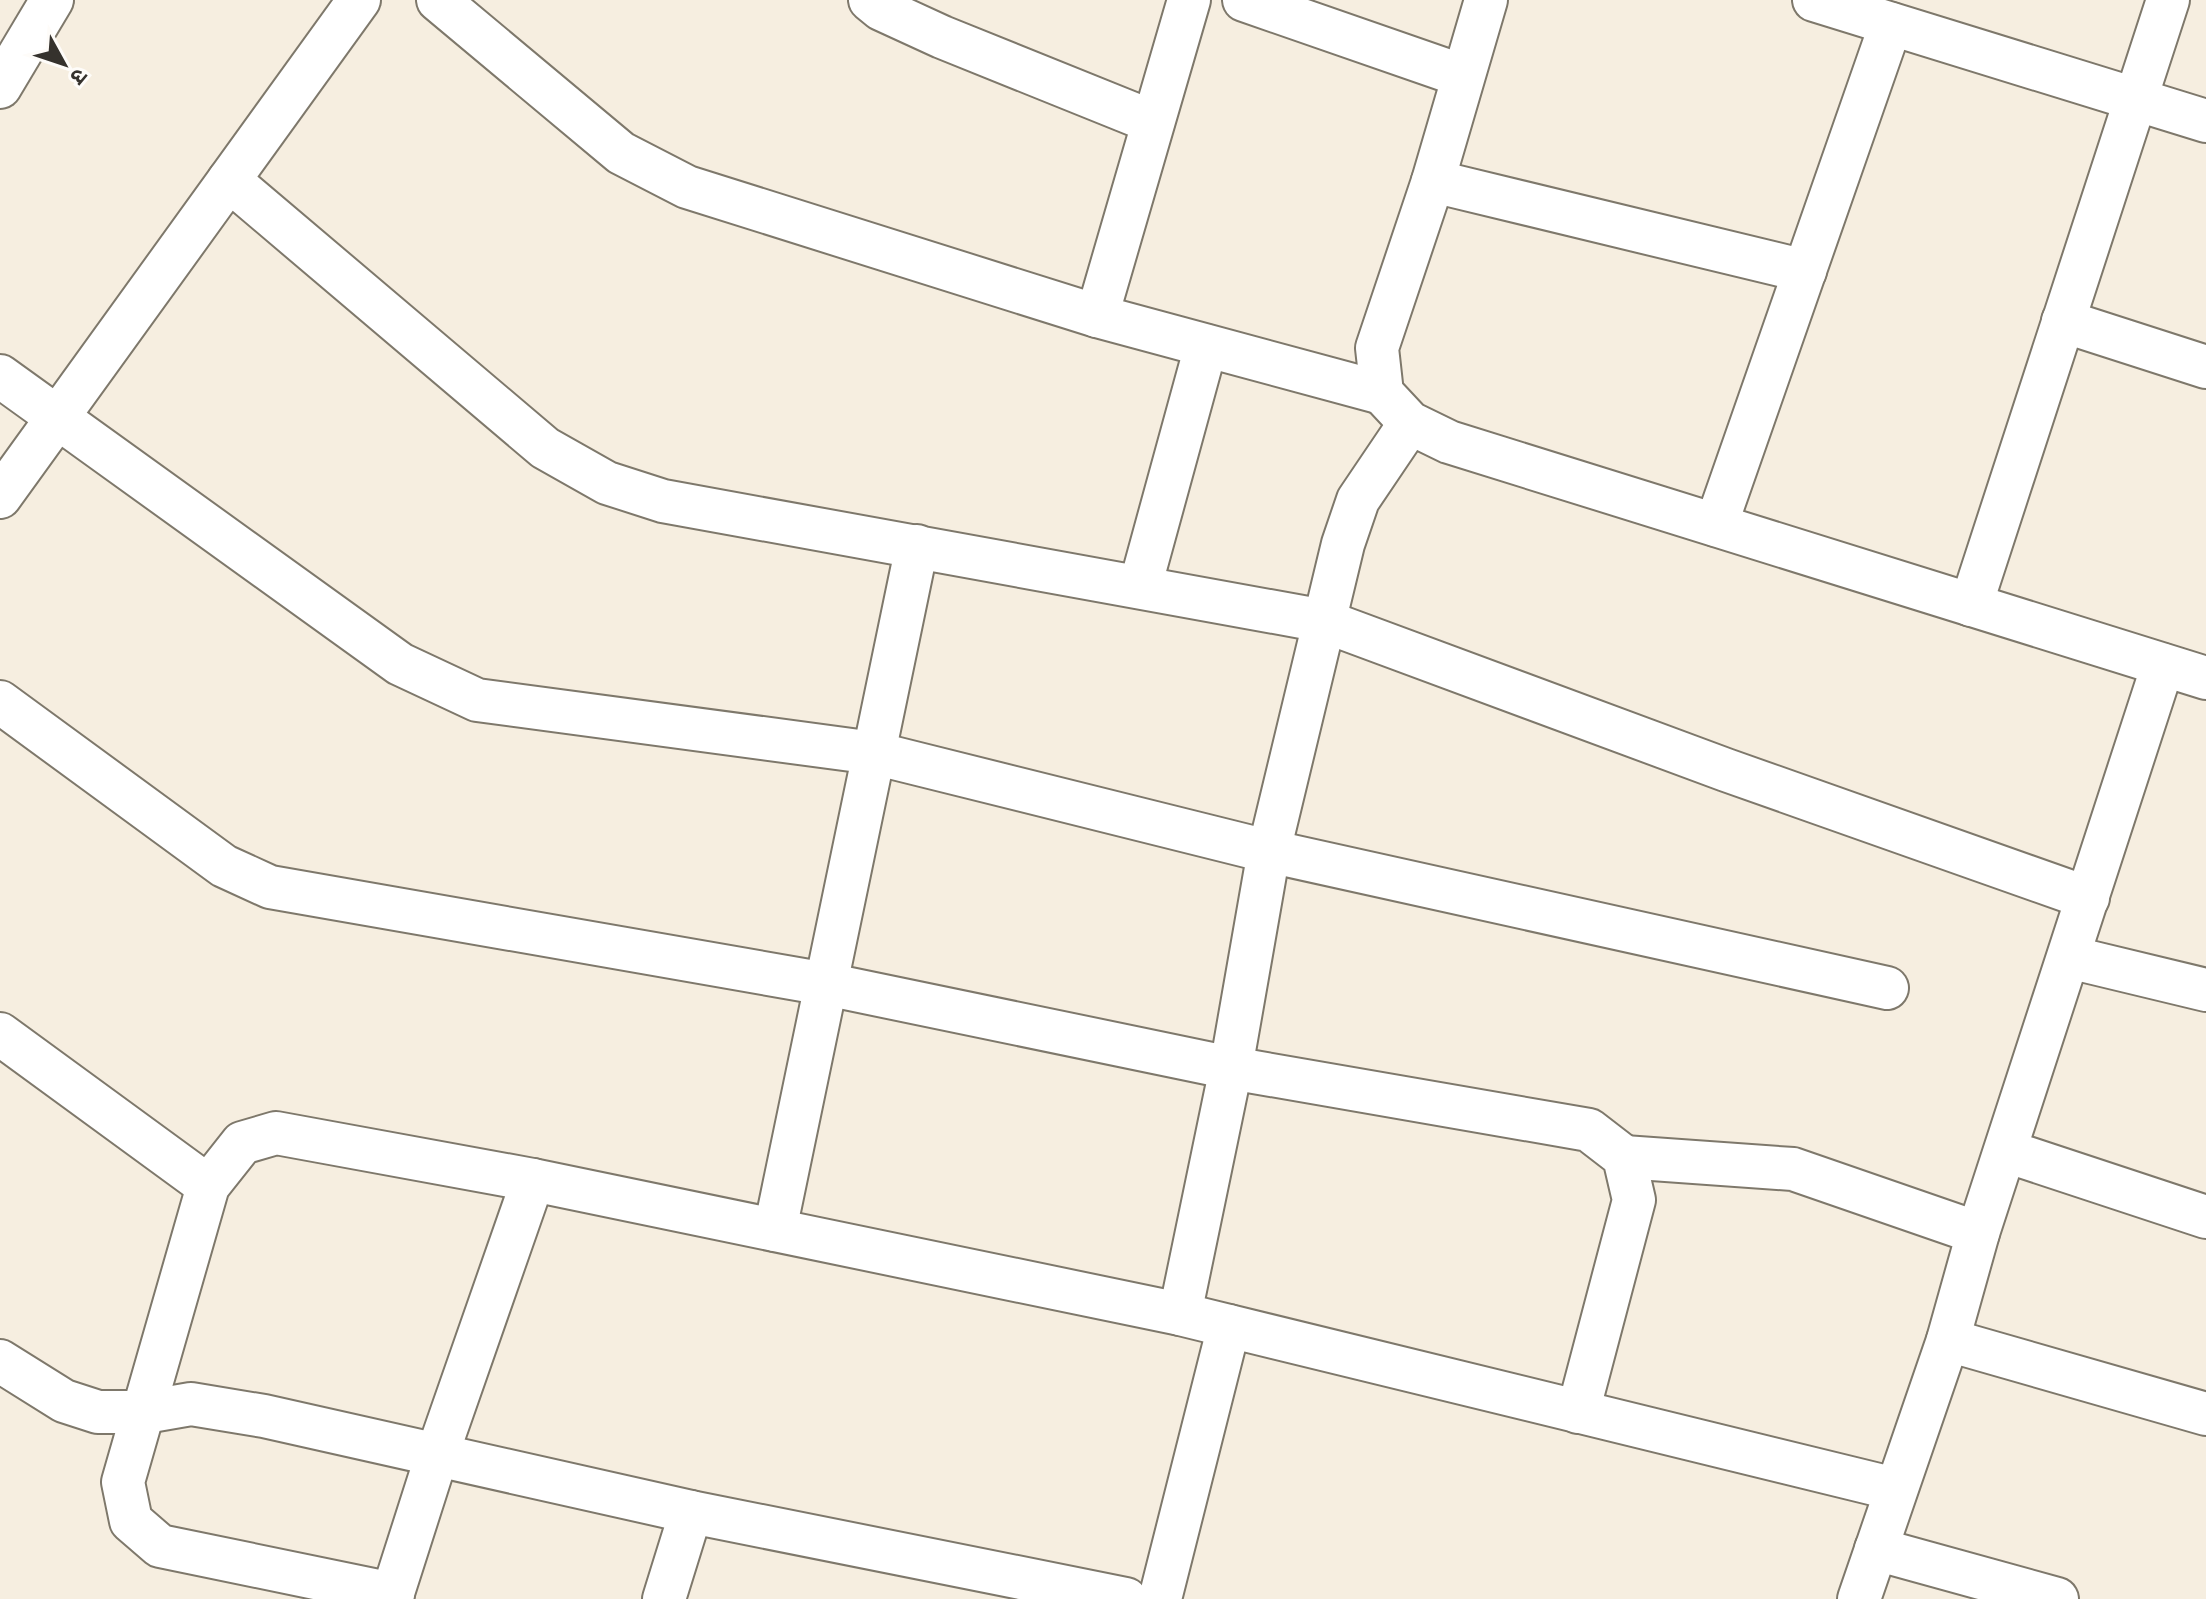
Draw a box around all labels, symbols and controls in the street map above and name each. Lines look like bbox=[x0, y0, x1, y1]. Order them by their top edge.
north arrow bbox=[24, 24, 104, 104]
text: उ bbox=[64, 63, 93, 91]

